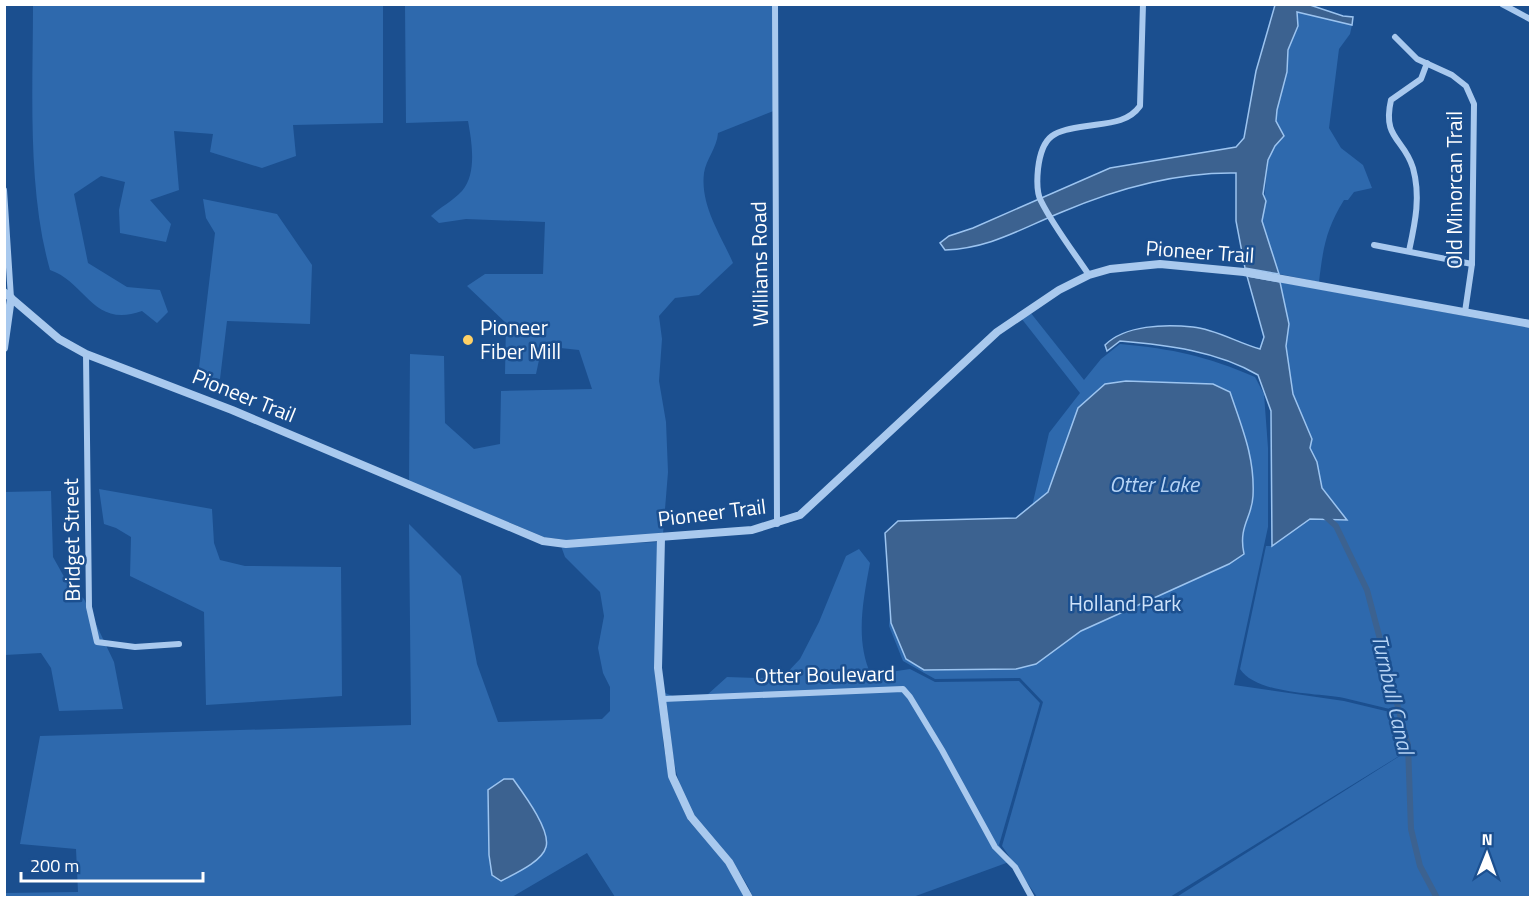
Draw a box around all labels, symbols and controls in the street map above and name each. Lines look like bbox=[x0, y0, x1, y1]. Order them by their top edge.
street label: Old Minorcan Trail bbox=[1438, 111, 1470, 269]
street label: Williams Road bbox=[742, 201, 776, 327]
street label: Pioneer Trail bbox=[1145, 231, 1256, 271]
place label: Pioneer Fiber Mill bbox=[480, 311, 561, 367]
marker: Pioneer Fiber Mill bbox=[461, 333, 475, 347]
street label: Pioneer Trail bbox=[188, 360, 301, 430]
water label: Otter Lake bbox=[1109, 467, 1201, 501]
street label: Bridget Street bbox=[54, 477, 88, 602]
street label: Pioneer Trail bbox=[656, 489, 768, 535]
park label: Holland Park bbox=[1069, 587, 1181, 619]
water label: Turnbull Canal bbox=[1363, 631, 1424, 760]
street label: Otter Boulevard bbox=[755, 657, 895, 691]
north arrow bbox=[1457, 824, 1517, 884]
text: N bbox=[1482, 827, 1493, 851]
scale bar bbox=[21, 845, 202, 883]
text: 200 m bbox=[30, 852, 79, 879]

